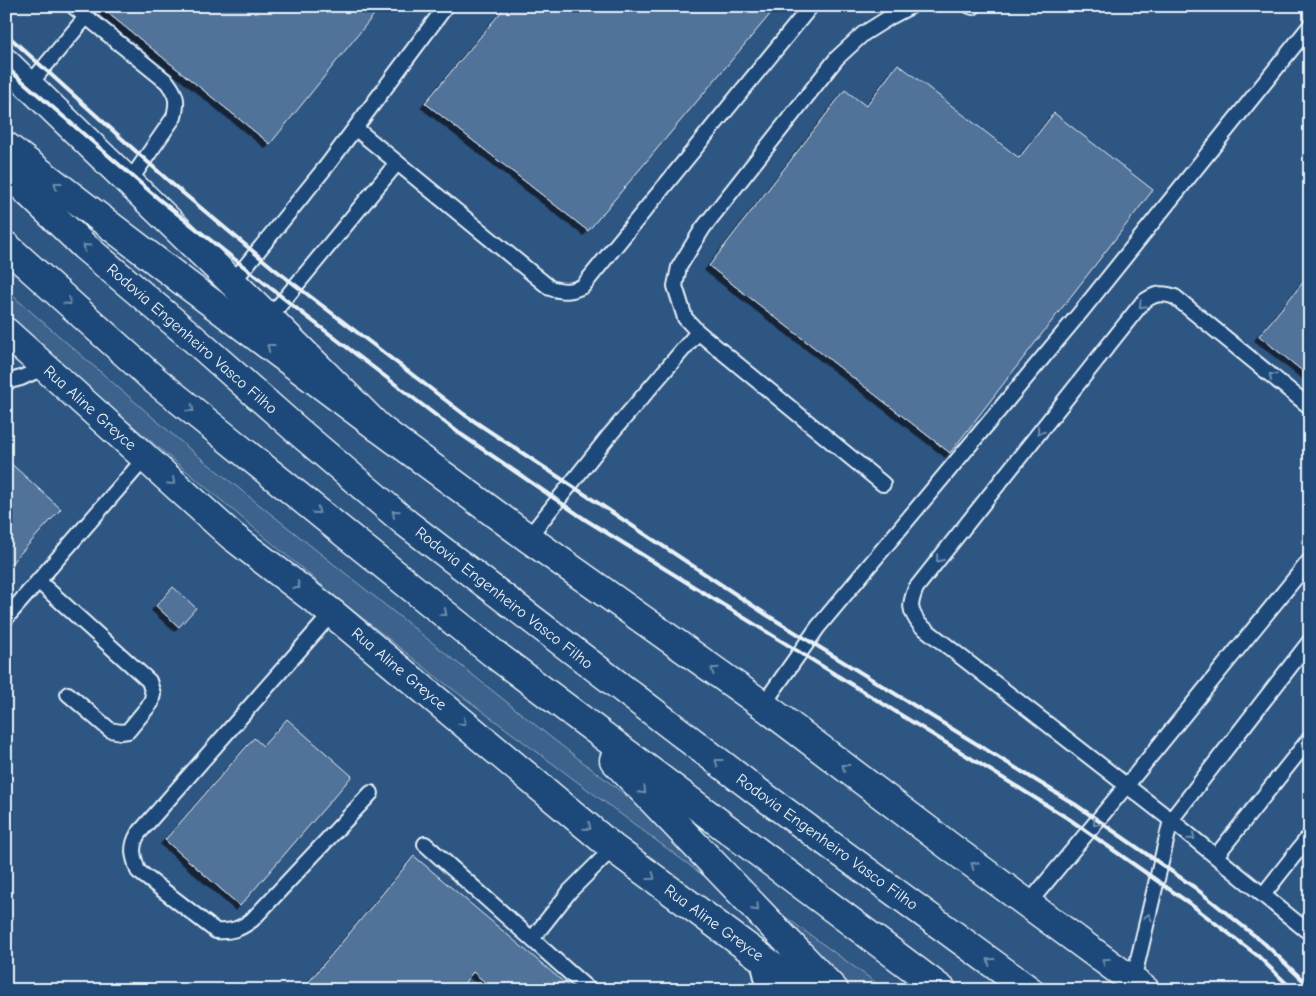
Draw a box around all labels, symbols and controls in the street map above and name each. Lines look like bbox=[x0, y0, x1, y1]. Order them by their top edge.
one-way arrow bbox=[54, 182, 63, 190]
one-way arrow bbox=[82, 244, 91, 253]
street label: Rodovia Engenheiro Vasco Filho bbox=[103, 260, 281, 418]
one-way arrow bbox=[62, 297, 71, 306]
one-way arrow bbox=[1139, 299, 1148, 308]
one-way arrow bbox=[267, 344, 276, 352]
street label: Rua Aline Greyce bbox=[40, 362, 140, 454]
one-way arrow bbox=[1269, 373, 1278, 381]
one-way arrow bbox=[185, 403, 194, 412]
one-way arrow bbox=[1037, 426, 1046, 435]
one-way arrow bbox=[167, 476, 176, 485]
one-way arrow bbox=[311, 505, 320, 513]
one-way arrow bbox=[392, 510, 401, 519]
street label: Rodovia Engenheiro Vasco Filho bbox=[412, 523, 596, 673]
one-way arrow bbox=[937, 553, 945, 562]
one-way arrow bbox=[291, 580, 301, 589]
one-way arrow bbox=[438, 607, 447, 616]
street label: Rua Aline Greyce bbox=[348, 624, 450, 714]
one-way arrow bbox=[710, 667, 720, 676]
one-way arrow bbox=[457, 717, 466, 725]
one-way arrow bbox=[715, 759, 724, 767]
one-way arrow bbox=[842, 764, 851, 772]
street label: Rodovia Engenheiro Vasco Filho bbox=[733, 770, 921, 914]
one-way arrow bbox=[637, 785, 646, 794]
one-way arrow bbox=[1092, 817, 1101, 826]
one-way arrow bbox=[582, 821, 591, 830]
one-way arrow bbox=[1187, 832, 1196, 841]
one-way arrow bbox=[970, 862, 980, 871]
one-way arrow bbox=[646, 871, 656, 880]
street label: Rua Aline Greyce bbox=[661, 881, 767, 965]
one-way arrow bbox=[750, 902, 759, 911]
one-way arrow bbox=[1142, 912, 1153, 921]
one-way arrow bbox=[986, 958, 996, 967]
one-way arrow bbox=[1101, 958, 1111, 967]

